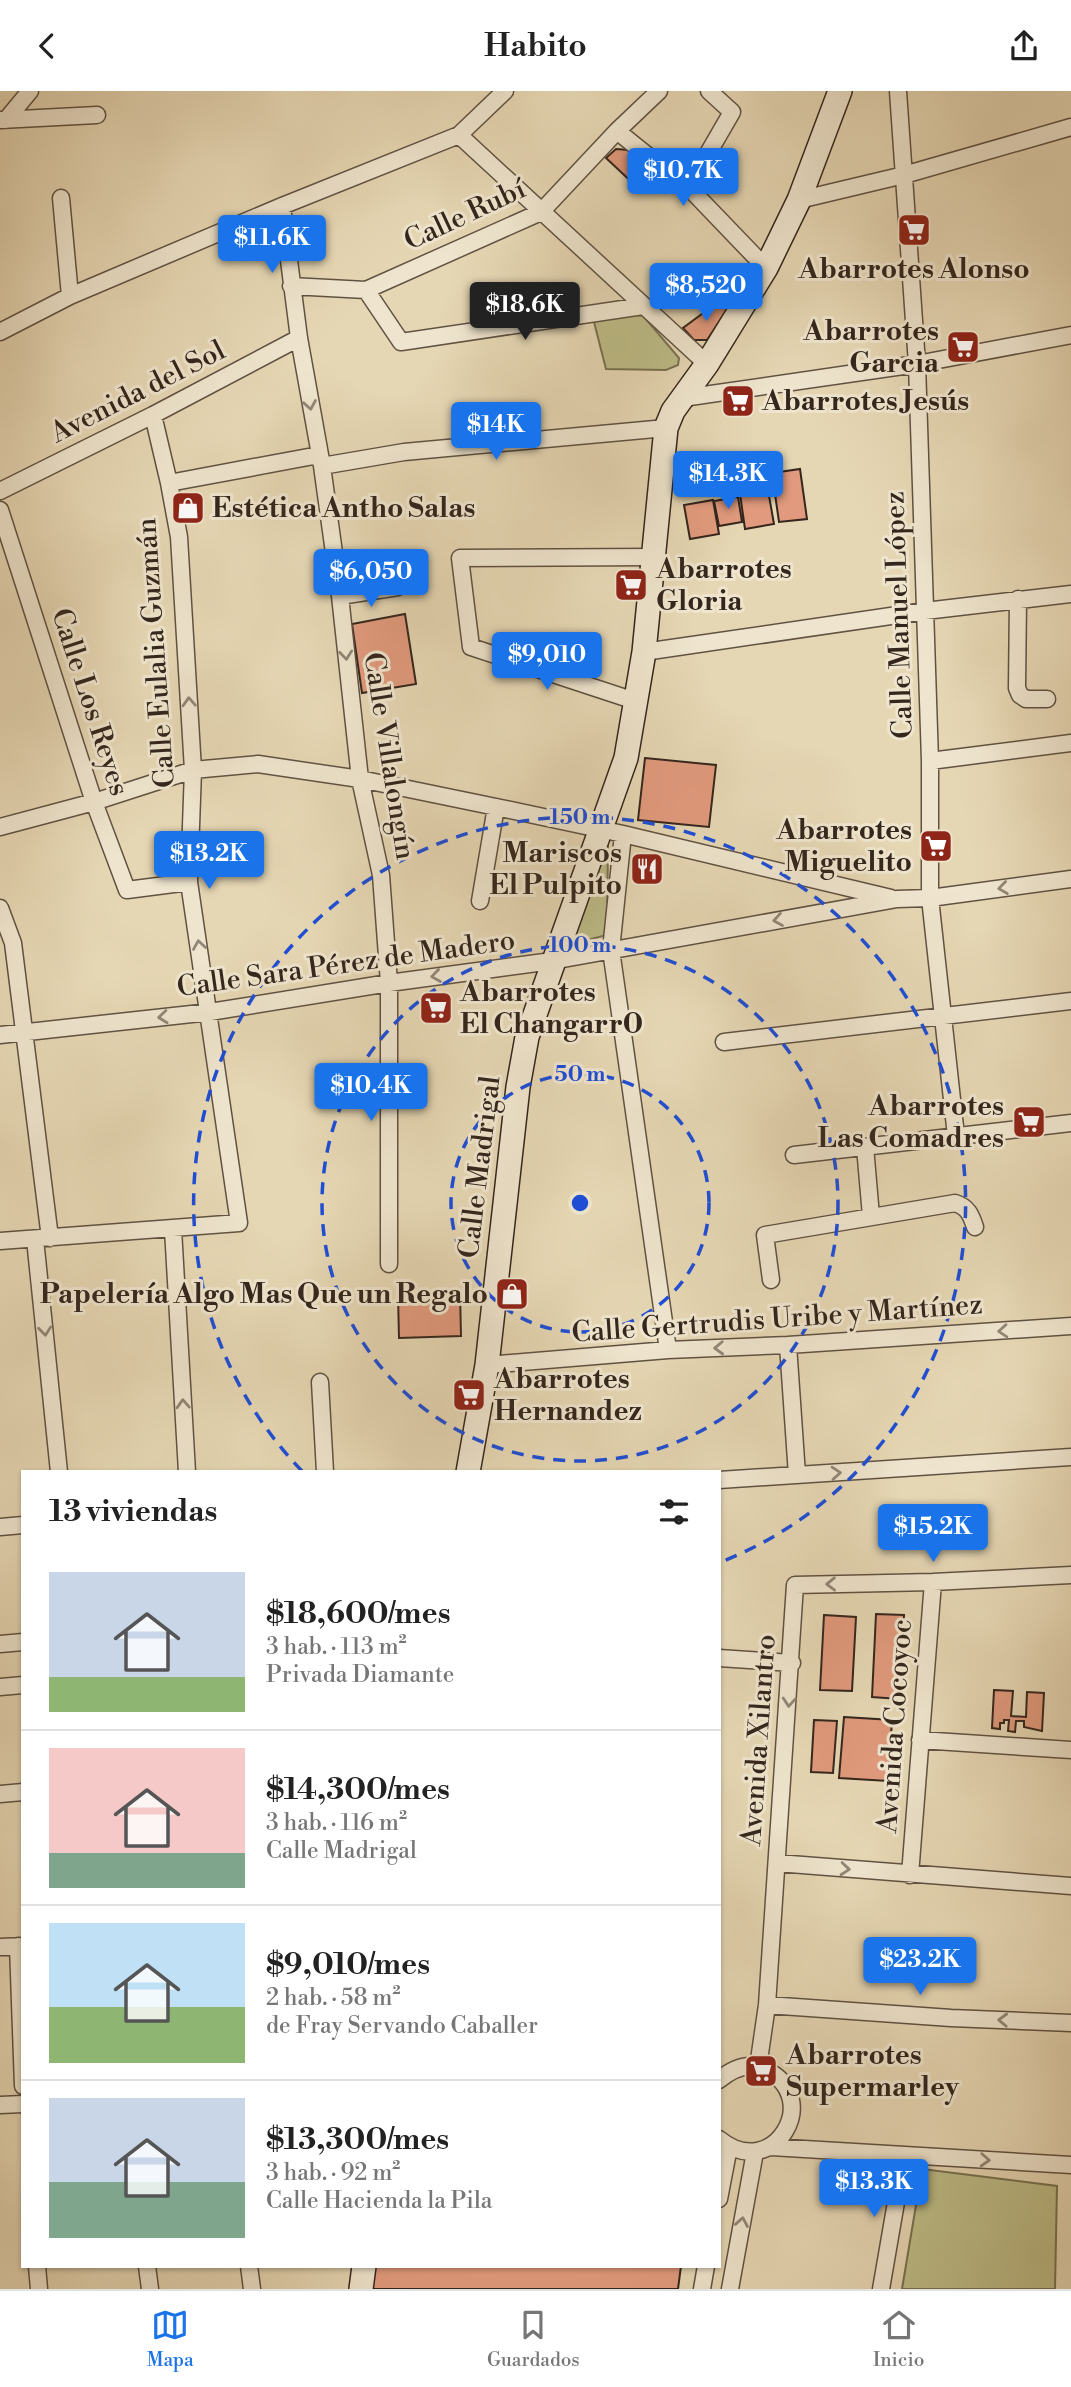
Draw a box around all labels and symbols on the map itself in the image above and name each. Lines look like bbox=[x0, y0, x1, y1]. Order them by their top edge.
pin: $10.7K bbox=[626, 149, 740, 208]
street label: Calle Rubí bbox=[399, 171, 533, 258]
supermarket icon: Abarrotes Alonso bbox=[895, 211, 933, 249]
pin: $11.6K bbox=[215, 215, 329, 275]
place label: Abarrotes Alonso bbox=[797, 252, 1030, 287]
pin: $8,520 bbox=[649, 264, 763, 323]
pin: $18.6K bbox=[468, 282, 582, 342]
place label: Abarrotes Garcia bbox=[802, 314, 940, 381]
supermarket icon: Abarrotes Garcia bbox=[944, 328, 982, 366]
street label: Avenida del Sol bbox=[44, 333, 231, 452]
supermarket icon: Abarrotes Jesús bbox=[719, 382, 757, 420]
place label: Abarrotes Jesús bbox=[761, 384, 969, 419]
one-way arrow bbox=[302, 399, 317, 411]
pin: $14K bbox=[455, 403, 537, 462]
pin: $14.3K bbox=[671, 451, 785, 511]
shop icon: Estética Antho Salas bbox=[169, 489, 207, 527]
place label: Estética Antho Salas bbox=[212, 491, 475, 526]
street label: Calle Manuel López bbox=[877, 491, 921, 739]
street label: Calle Eulalia Guzmán bbox=[129, 517, 183, 789]
pin: $6,050 bbox=[314, 549, 428, 609]
place label: Abarrotes Gloria bbox=[655, 552, 792, 619]
supermarket icon: Abarrotes Gloria bbox=[612, 566, 650, 604]
street label: Calle Los Reyes bbox=[43, 604, 137, 800]
pin: $9,010 bbox=[490, 633, 604, 692]
one-way arrow bbox=[339, 649, 354, 660]
street label: Calle Villalongín bbox=[355, 650, 423, 862]
one-way arrow bbox=[182, 696, 197, 707]
text: 150 m bbox=[550, 805, 610, 831]
place label: Abarrotes Miguelito bbox=[775, 813, 912, 880]
supermarket icon: Abarrotes Miguelito bbox=[917, 827, 955, 865]
pin: $13.2K bbox=[152, 831, 266, 891]
place label: Mariscos El Pulpito bbox=[489, 836, 622, 903]
restaurant icon: Mariscos El Pulpito bbox=[628, 850, 666, 888]
one-way arrow bbox=[998, 880, 1009, 895]
one-way arrow bbox=[773, 912, 784, 927]
street label: Calle Sara Pérez de Madero bbox=[175, 923, 517, 1005]
text: 100 m bbox=[549, 933, 611, 959]
one-way arrow bbox=[192, 939, 207, 951]
one-way arrow bbox=[430, 969, 442, 984]
place label: Abarrotes El Changarr0 bbox=[459, 975, 643, 1042]
supermarket icon: Abarrotes El Changarr0 bbox=[417, 989, 455, 1027]
one-way arrow bbox=[157, 1010, 169, 1025]
text: 50 m bbox=[555, 1062, 605, 1088]
pin: $10.4K bbox=[314, 1063, 428, 1123]
street label: Calle Madrigal bbox=[451, 1074, 509, 1260]
place label: Abarrotes Las Comadres bbox=[818, 1089, 1004, 1156]
supermarket icon: Abarrotes Las Comadres bbox=[1010, 1103, 1048, 1141]
centre of rings bbox=[568, 1191, 592, 1215]
shop icon: Papelería Algo Mas Que un Regalo bbox=[493, 1275, 531, 1313]
place label: Papelería Algo Mas Que un Regalo bbox=[40, 1277, 488, 1312]
street label: Calle Gertrudis Uribe y Martínez bbox=[570, 1287, 984, 1351]
one-way arrow bbox=[997, 1323, 1008, 1338]
one-way arrow bbox=[37, 1326, 52, 1337]
one-way arrow bbox=[714, 1340, 725, 1355]
place label: Abarrotes Hernandez bbox=[493, 1362, 642, 1429]
supermarket icon: Abarrotes Hernandez bbox=[450, 1376, 488, 1414]
one-way arrow bbox=[176, 1398, 191, 1409]
one-way arrow bbox=[831, 1466, 842, 1481]
pin: $15.2K bbox=[876, 1505, 990, 1564]
one-way arrow bbox=[826, 1576, 836, 1592]
street label: Avenida Cocoyoc bbox=[870, 1618, 920, 1835]
street label: Avenida Xilantro bbox=[734, 1633, 784, 1848]
one-way arrow bbox=[782, 1696, 797, 1707]
one-way arrow bbox=[840, 1861, 851, 1876]
pin: $23.2K bbox=[863, 1937, 977, 1997]
one-way arrow bbox=[997, 2012, 1008, 2027]
place label: Abarrotes Supermarley bbox=[785, 2038, 960, 2105]
supermarket icon: Abarrotes Supermarley bbox=[742, 2052, 780, 2090]
one-way arrow bbox=[980, 2153, 991, 2168]
pin: $13.3K bbox=[817, 2159, 931, 2219]
one-way arrow bbox=[734, 2216, 749, 2228]

